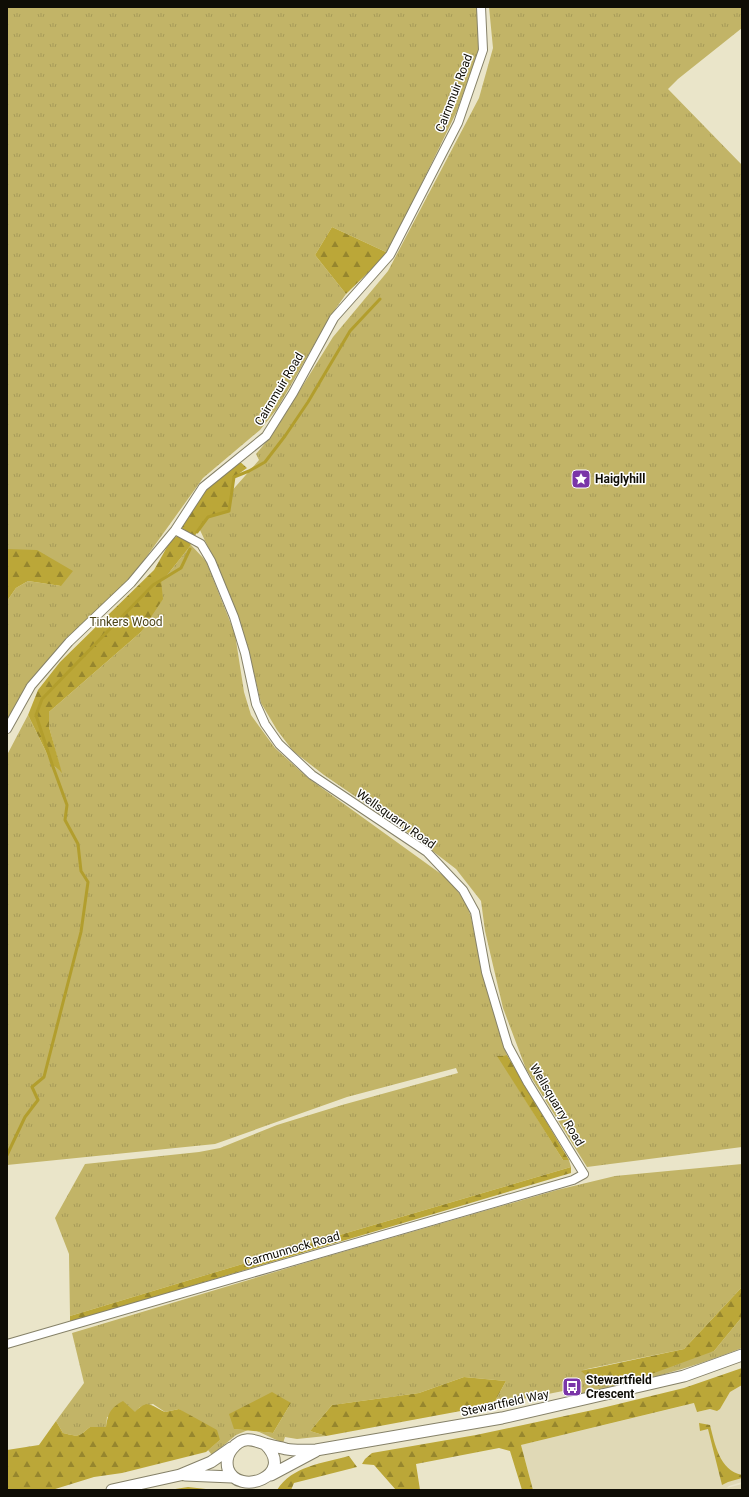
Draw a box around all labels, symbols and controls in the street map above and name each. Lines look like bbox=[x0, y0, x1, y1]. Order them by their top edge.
street label: Cairnmuir Road bbox=[433, 52, 475, 134]
street label: Cairnmuir Road bbox=[252, 350, 306, 428]
place icon: Haiglyhill bbox=[570, 468, 592, 490]
place label: Haiglyhill bbox=[595, 472, 645, 486]
park label: Tinkers Wood bbox=[89, 615, 163, 629]
street label: Wellsquarry Road bbox=[354, 787, 438, 851]
street label: Wellsquarry Road bbox=[527, 1061, 587, 1149]
street label: Carmunnock Road bbox=[243, 1229, 341, 1269]
place label: Stewartfield Crescent bbox=[586, 1373, 652, 1401]
bus stop icon: Stewartfield Crescent bbox=[561, 1376, 583, 1398]
street label: Stewartfield Way bbox=[460, 1387, 551, 1419]

